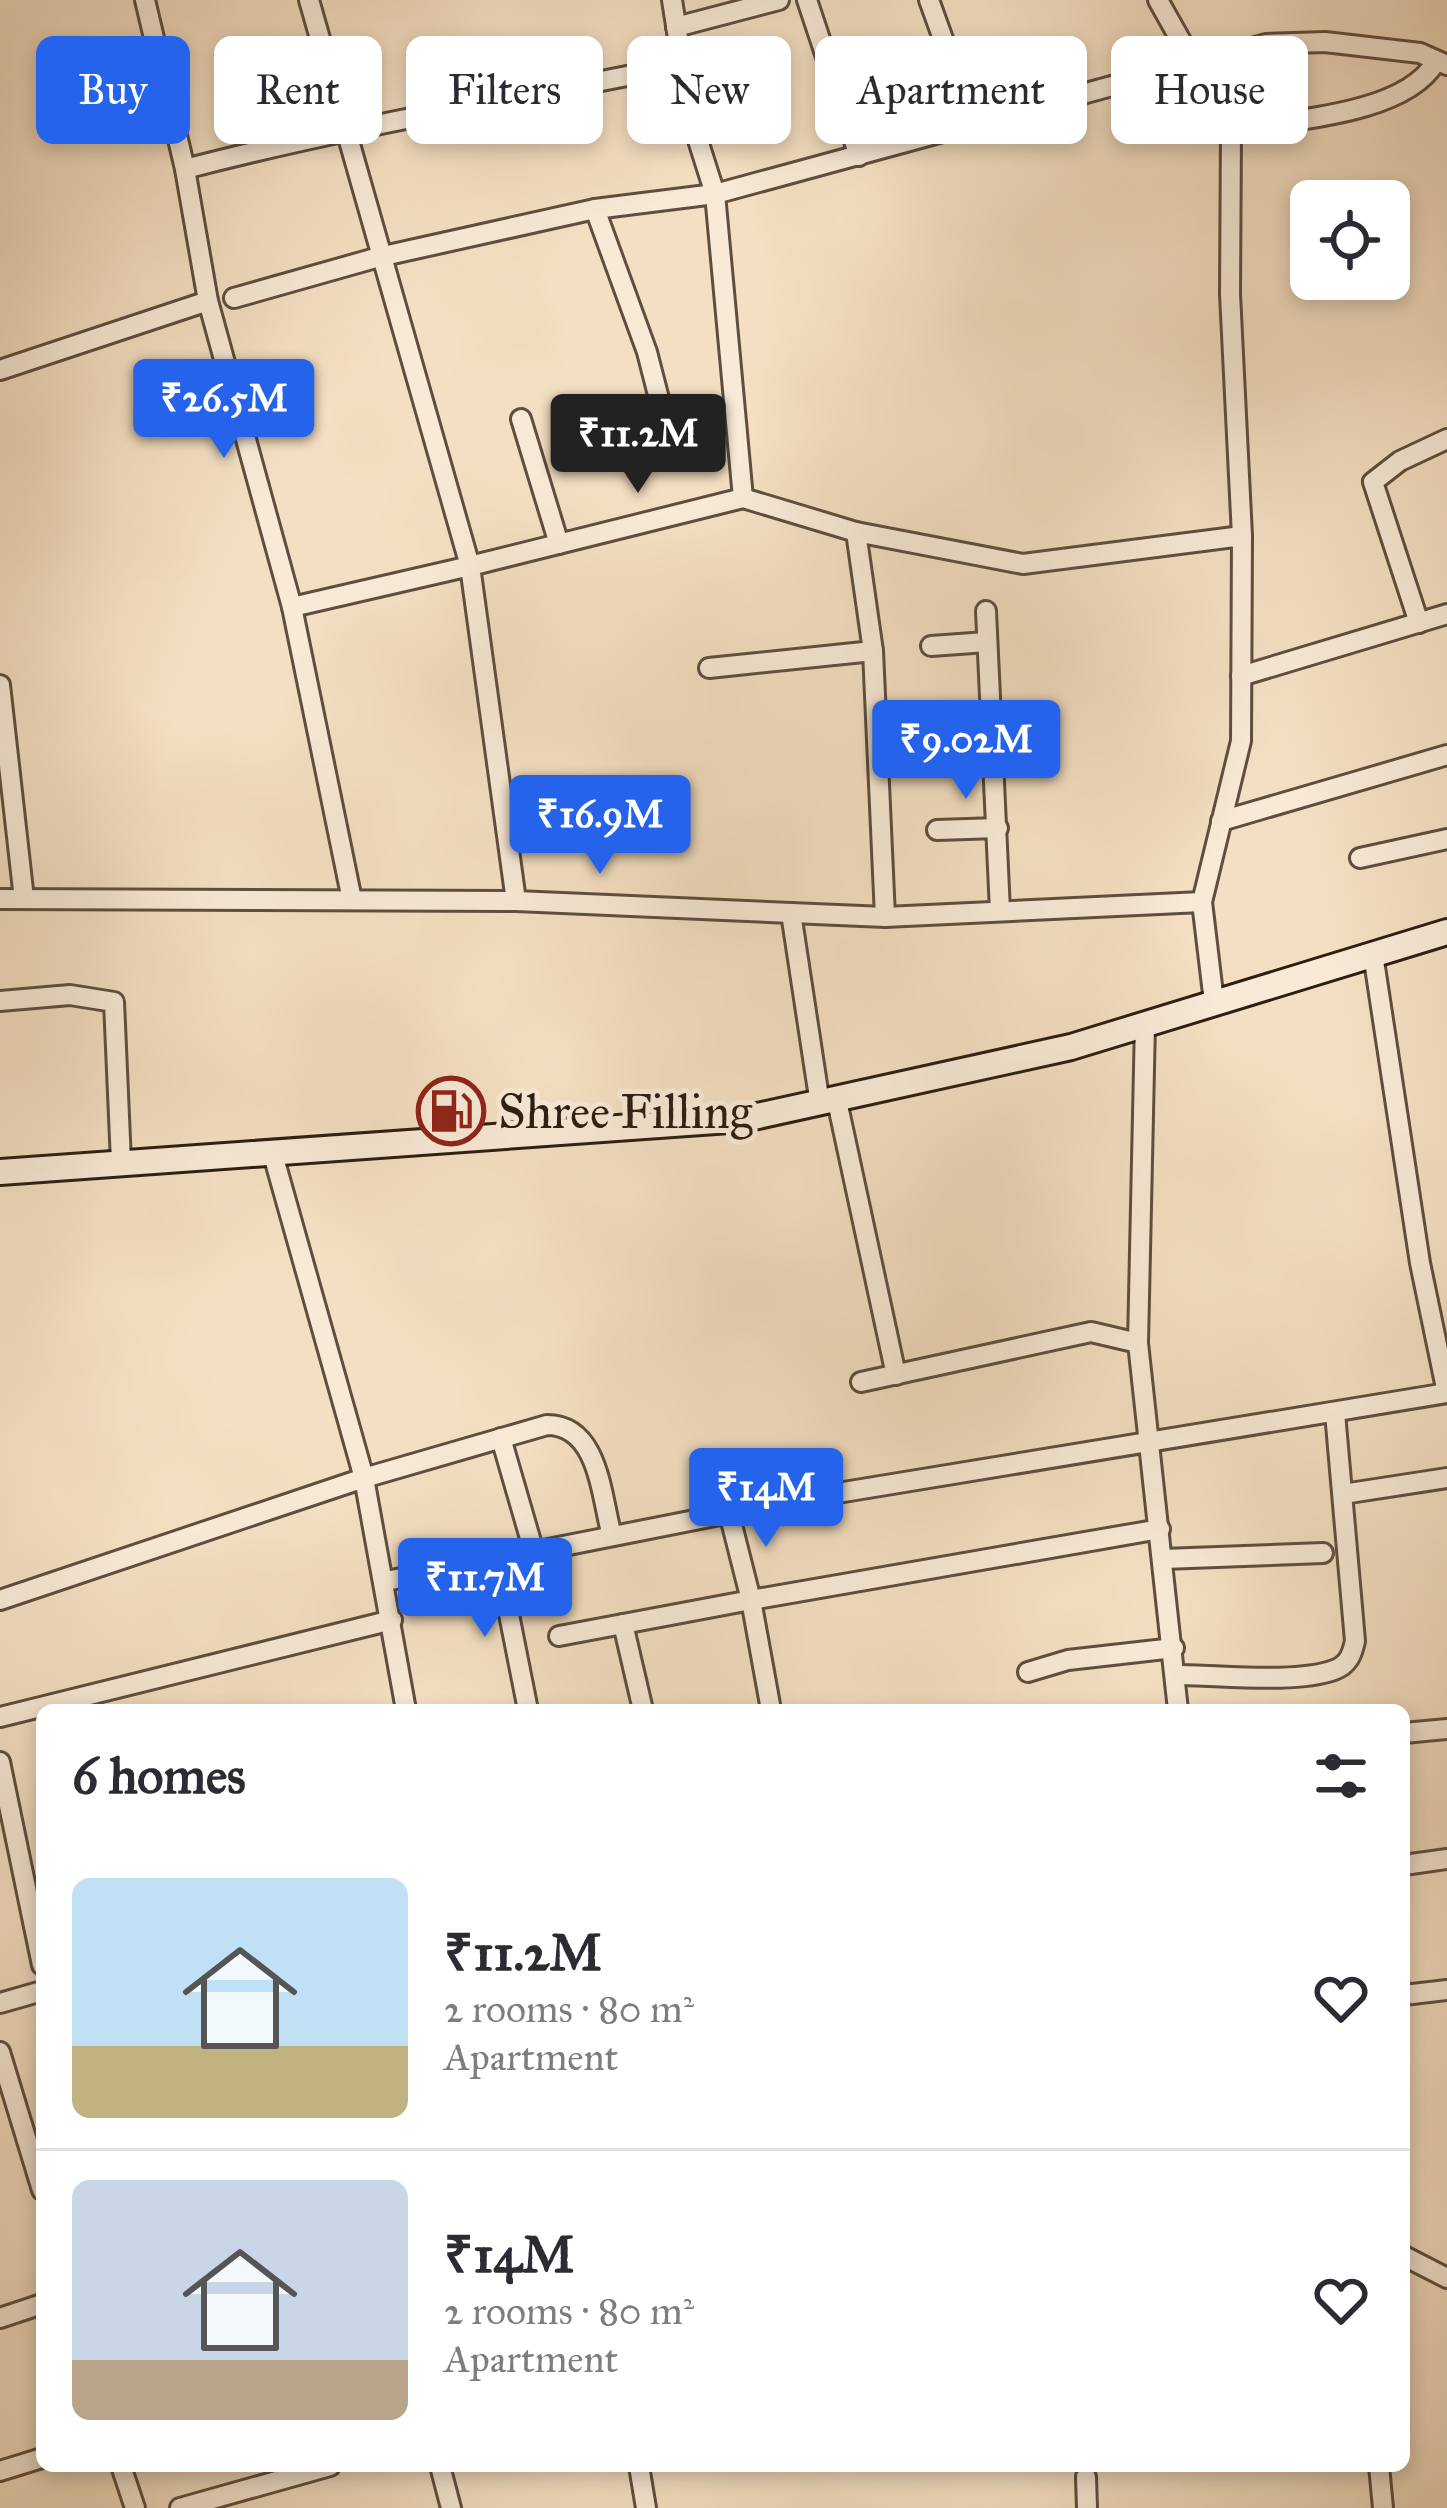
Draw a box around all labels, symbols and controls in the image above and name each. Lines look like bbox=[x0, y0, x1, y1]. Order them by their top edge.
chip: Buy bbox=[36, 36, 190, 144]
chip: Rent bbox=[214, 36, 382, 144]
chip: Filters bbox=[406, 36, 603, 144]
chip: New bbox=[627, 36, 791, 144]
chip: Apartment bbox=[815, 36, 1087, 144]
chip: House bbox=[1111, 36, 1308, 144]
map controls bbox=[1290, 180, 1410, 300]
button: locate bbox=[1290, 180, 1410, 300]
pin: ₹26.5M bbox=[126, 359, 322, 461]
text: ₹26.5M bbox=[160, 374, 288, 422]
pin: ₹11.2M bbox=[540, 394, 736, 496]
text: ₹11.2M bbox=[578, 409, 698, 457]
pin: ₹9.02M bbox=[868, 700, 1064, 802]
text: ₹9.02M bbox=[899, 715, 1033, 763]
pin: ₹16.9M bbox=[502, 775, 698, 877]
text: ₹16.9M bbox=[537, 790, 663, 838]
fuel station icon: Shree Filling bbox=[416, 1076, 486, 1146]
place label: Shree Filling bbox=[498, 1082, 753, 1141]
pin: ₹14M bbox=[695, 1448, 837, 1550]
text: ₹14M bbox=[716, 1463, 816, 1511]
pin: ₹11.7M bbox=[387, 1538, 583, 1640]
text: ₹11.7M bbox=[425, 1553, 545, 1601]
icon: filters bbox=[1308, 1743, 1374, 1809]
text: 6 homes bbox=[72, 1745, 246, 1807]
text: ₹11.2M bbox=[444, 1922, 602, 1984]
icon: home bbox=[168, 1926, 312, 2070]
icon: heart bbox=[1308, 1965, 1374, 2031]
text: 2 rooms · 80 m² bbox=[444, 1985, 694, 2033]
text: Apartment bbox=[444, 2033, 618, 2081]
text: ₹14M bbox=[444, 2224, 574, 2286]
icon: home bbox=[168, 2228, 312, 2372]
icon: heart bbox=[1308, 2267, 1374, 2333]
text: 2 rooms · 80 m² bbox=[444, 2287, 694, 2335]
text: Apartment bbox=[444, 2335, 618, 2383]

